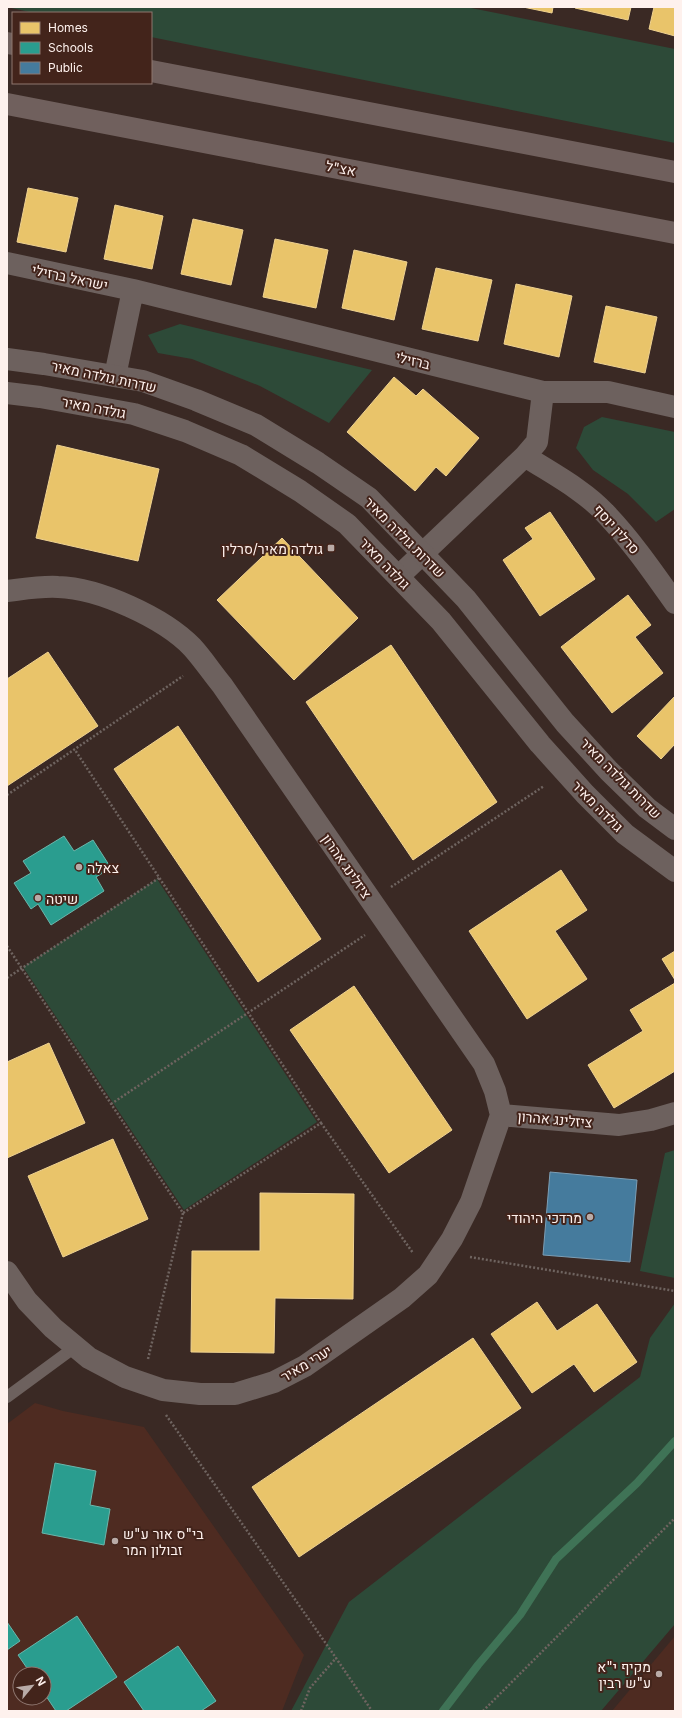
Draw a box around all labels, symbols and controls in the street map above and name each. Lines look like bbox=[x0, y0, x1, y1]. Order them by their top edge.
legend bbox=[12, 12, 152, 84]
text: Homes bbox=[48, 20, 88, 35]
text: Schools bbox=[48, 40, 93, 55]
text: Public bbox=[48, 60, 83, 75]
street label: אצ"ל bbox=[324, 157, 358, 179]
street label: ישראל ברזילי bbox=[30, 261, 110, 293]
street label: ברזילי bbox=[394, 348, 433, 373]
street label: שדרות גולדה מאיר bbox=[50, 357, 158, 395]
street label: גולדה מאיר bbox=[60, 392, 128, 422]
street label: שדרות גולדה מאיר bbox=[361, 493, 449, 581]
street label: סרלין יוסף bbox=[590, 501, 644, 557]
street label: גולדה מאיר bbox=[356, 534, 414, 592]
place label: גולדה מאיר/סרלין bbox=[222, 540, 323, 557]
marker: גולדה מאיר/סרלין bbox=[326, 543, 336, 553]
street label: שדרות גולדה מאיר bbox=[577, 734, 665, 822]
street label: גולדה מאיר bbox=[569, 777, 627, 835]
street label: ציזלינג אהרון bbox=[319, 830, 376, 902]
place label: צאלה bbox=[87, 859, 119, 876]
marker: צאלה bbox=[74, 862, 84, 872]
place label: שיטה bbox=[46, 890, 78, 907]
marker: שיטה bbox=[33, 893, 43, 903]
street label: ציזלינג אהרון bbox=[517, 1107, 593, 1131]
place label: מרדכי היהודי bbox=[507, 1209, 582, 1226]
marker: מרדכי היהודי bbox=[585, 1212, 595, 1222]
street label: יערי מאיר bbox=[277, 1341, 335, 1385]
place label: בי"ס אור ע"ש זבולון המר bbox=[123, 1525, 204, 1558]
marker: בי"ס אור ע"ש זבולון המר bbox=[110, 1536, 120, 1546]
place label: מקיף י"א ע"ש רבין bbox=[597, 1658, 651, 1691]
north arrow bbox=[12, 1666, 52, 1706]
marker: מקיף י"א ע"ש רבין bbox=[654, 1669, 664, 1679]
text: N bbox=[33, 1674, 49, 1688]

